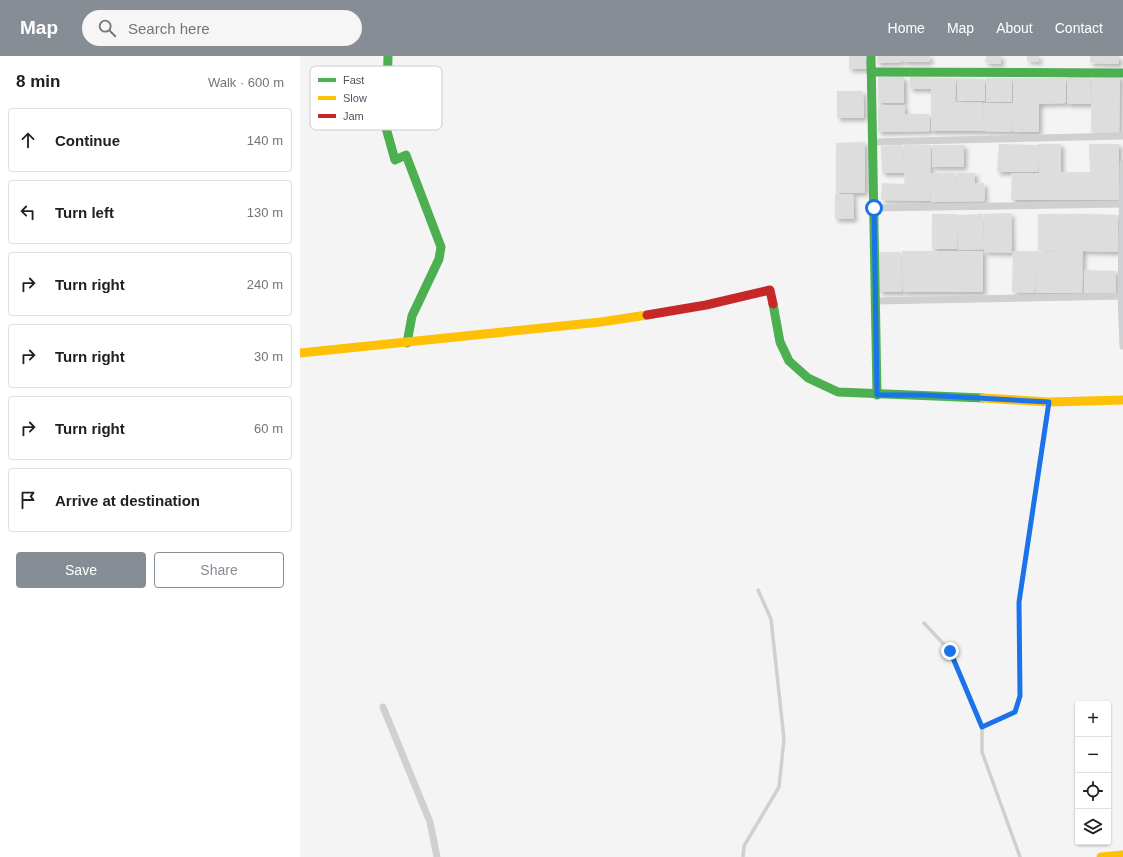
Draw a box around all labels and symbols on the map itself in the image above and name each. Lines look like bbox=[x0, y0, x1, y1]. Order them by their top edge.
legend bbox=[310, 66, 442, 130]
text: Fast bbox=[343, 74, 364, 86]
text: Slow bbox=[343, 92, 367, 104]
text: Jam bbox=[343, 110, 364, 122]
route start bbox=[865, 199, 883, 217]
route end bbox=[941, 642, 959, 660]

